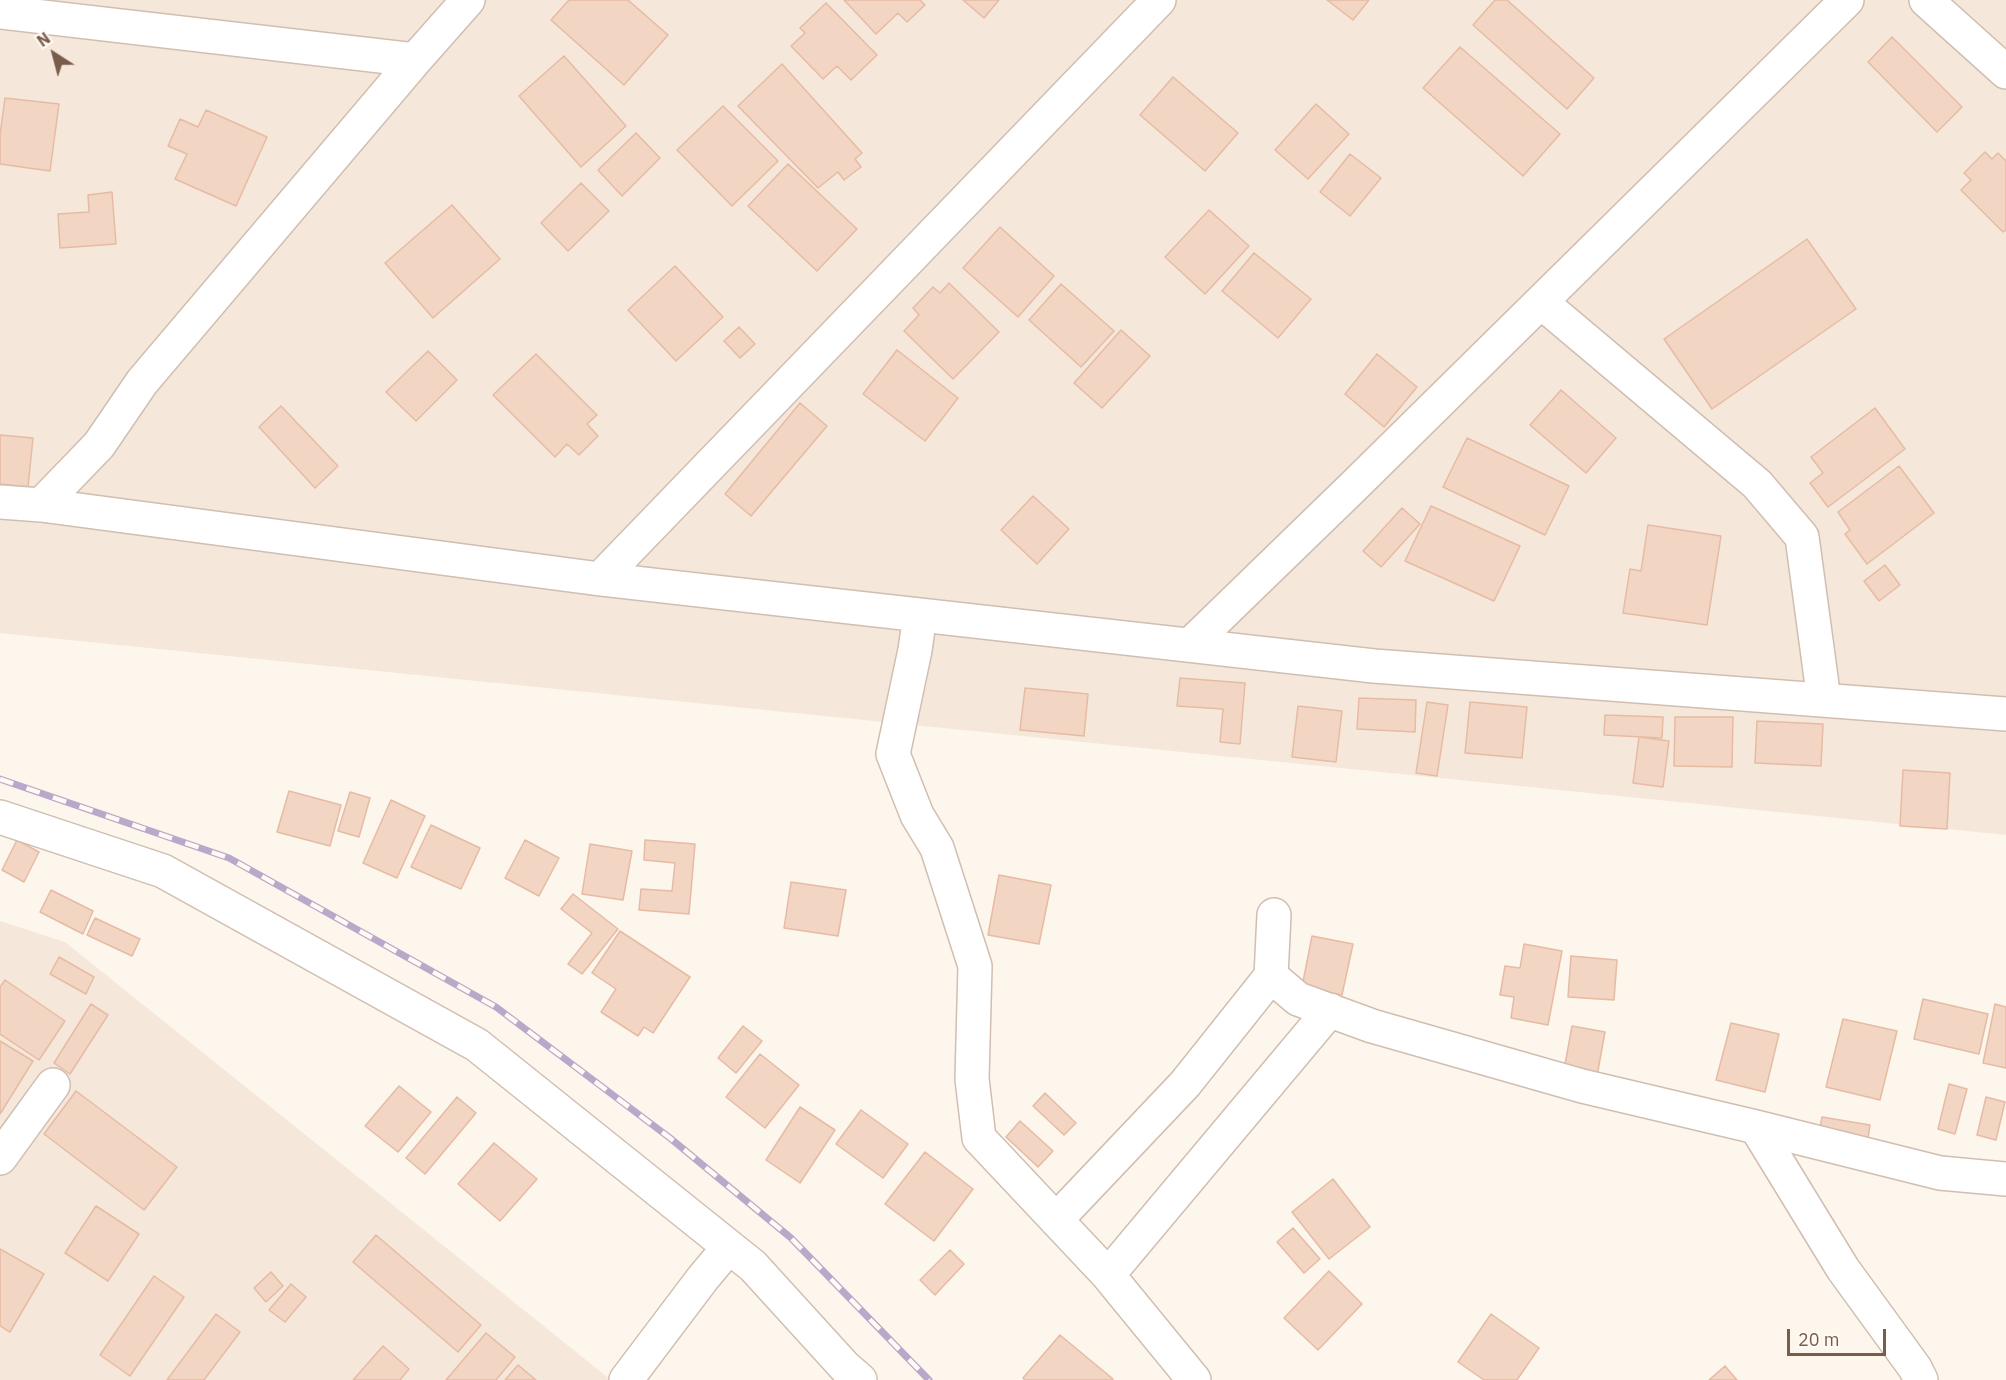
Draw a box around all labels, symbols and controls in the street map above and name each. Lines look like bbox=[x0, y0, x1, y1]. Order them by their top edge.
north arrow bbox=[24, 24, 84, 84]
text: N bbox=[33, 28, 54, 51]
scale bar bbox=[1790, 1317, 1889, 1355]
text: 20 m bbox=[1798, 1328, 1840, 1351]

